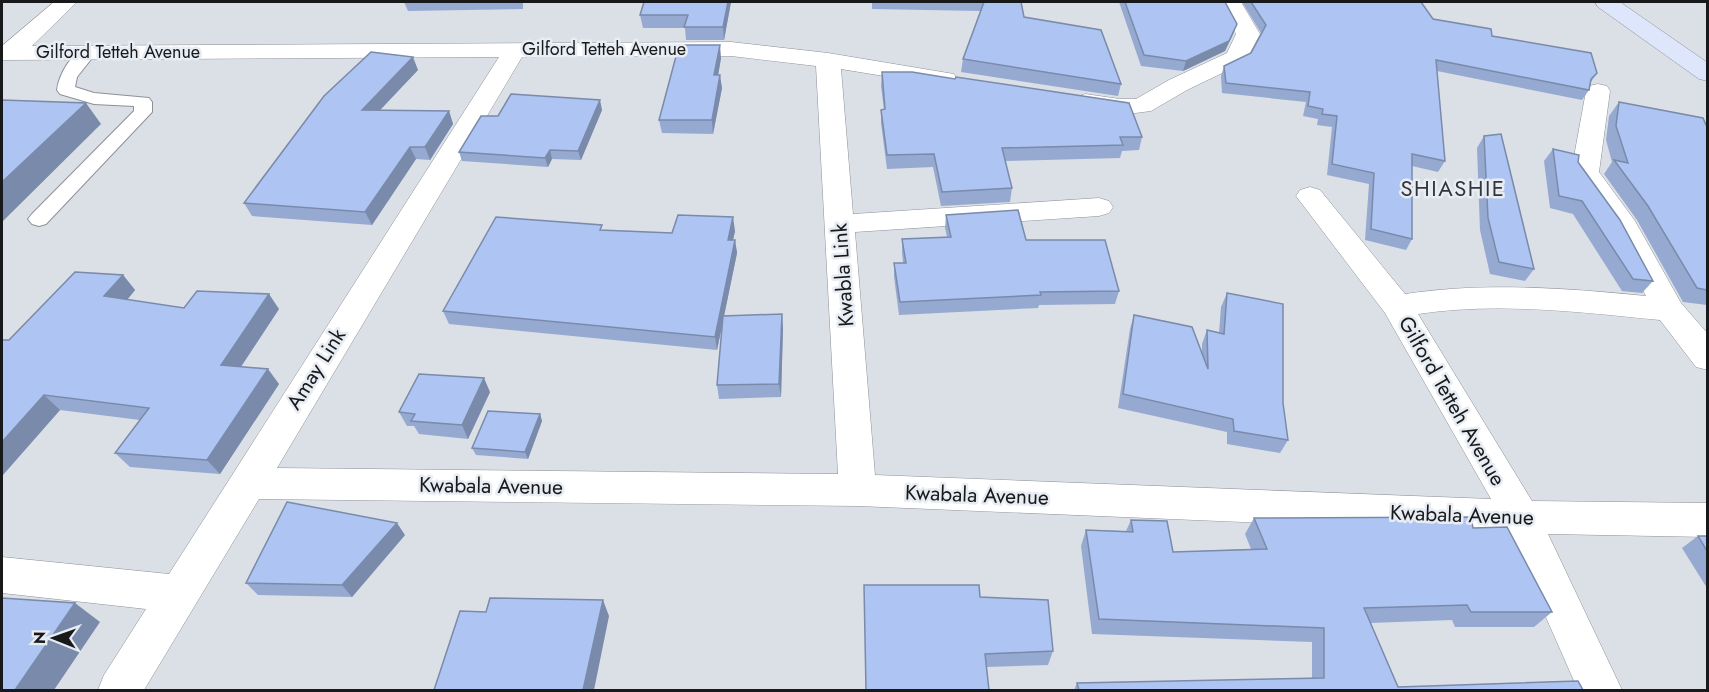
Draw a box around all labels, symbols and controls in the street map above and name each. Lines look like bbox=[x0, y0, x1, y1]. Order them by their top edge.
street label: Gilford Tetteh Avenue bbox=[522, 36, 686, 62]
street label: Gilford Tetteh Avenue bbox=[36, 39, 200, 65]
district label: SHIASHIE bbox=[1401, 172, 1505, 204]
street label: Kwabla Link bbox=[824, 222, 862, 328]
street label: Gilford Tetteh Avenue bbox=[1391, 311, 1513, 492]
street label: Amay Link bbox=[279, 322, 353, 416]
street label: Kwabala Avenue bbox=[419, 470, 563, 502]
street label: Kwabala Avenue bbox=[905, 477, 1050, 513]
street label: Kwabala Avenue bbox=[1390, 497, 1535, 533]
north arrow bbox=[24, 608, 84, 668]
text: N bbox=[28, 631, 51, 644]

